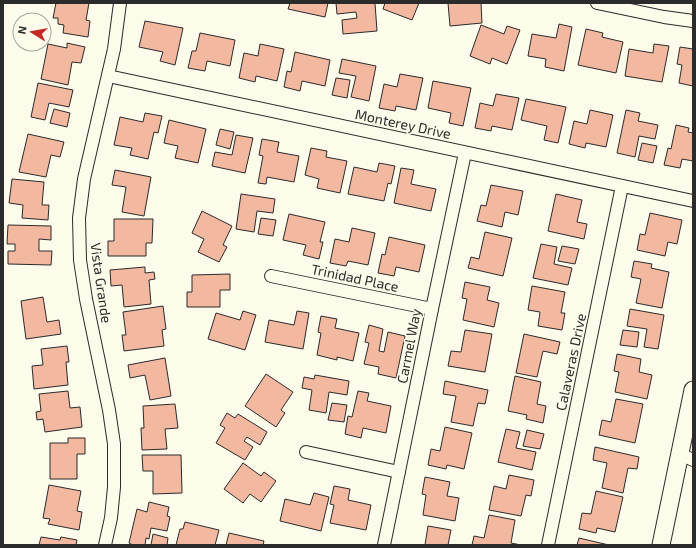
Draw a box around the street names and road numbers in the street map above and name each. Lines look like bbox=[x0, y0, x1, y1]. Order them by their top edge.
street label: Monterey Drive bbox=[354, 105, 453, 142]
street label: Vista Grande bbox=[87, 242, 116, 324]
street label: Trinidad Place bbox=[310, 260, 400, 295]
street label: Carmel Way bbox=[393, 306, 424, 385]
street label: Calaveras Drive bbox=[552, 312, 589, 412]

